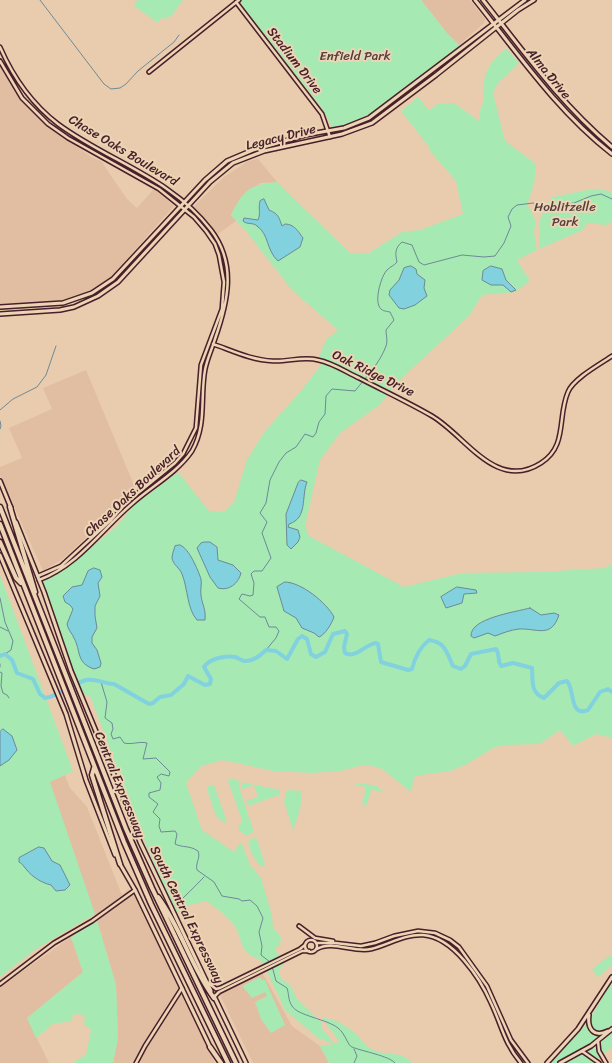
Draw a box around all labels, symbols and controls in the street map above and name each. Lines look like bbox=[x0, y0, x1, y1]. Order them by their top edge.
street label: Stadium Drive bbox=[263, 24, 325, 98]
street label: Alma Drive bbox=[523, 45, 573, 103]
park label: Enfield Park bbox=[319, 49, 391, 65]
street label: Chase Oaks Boulevard bbox=[65, 112, 181, 190]
street label: Legacy Drive bbox=[244, 122, 318, 154]
park label: Hoblitzelle Park bbox=[534, 200, 596, 231]
street label: Oak Ridge Drive bbox=[329, 347, 417, 401]
street label: Chase Oaks Boulevard bbox=[82, 444, 184, 540]
street label: Central Expressway bbox=[91, 730, 147, 840]
street label: South Central Expressway bbox=[146, 844, 226, 986]

